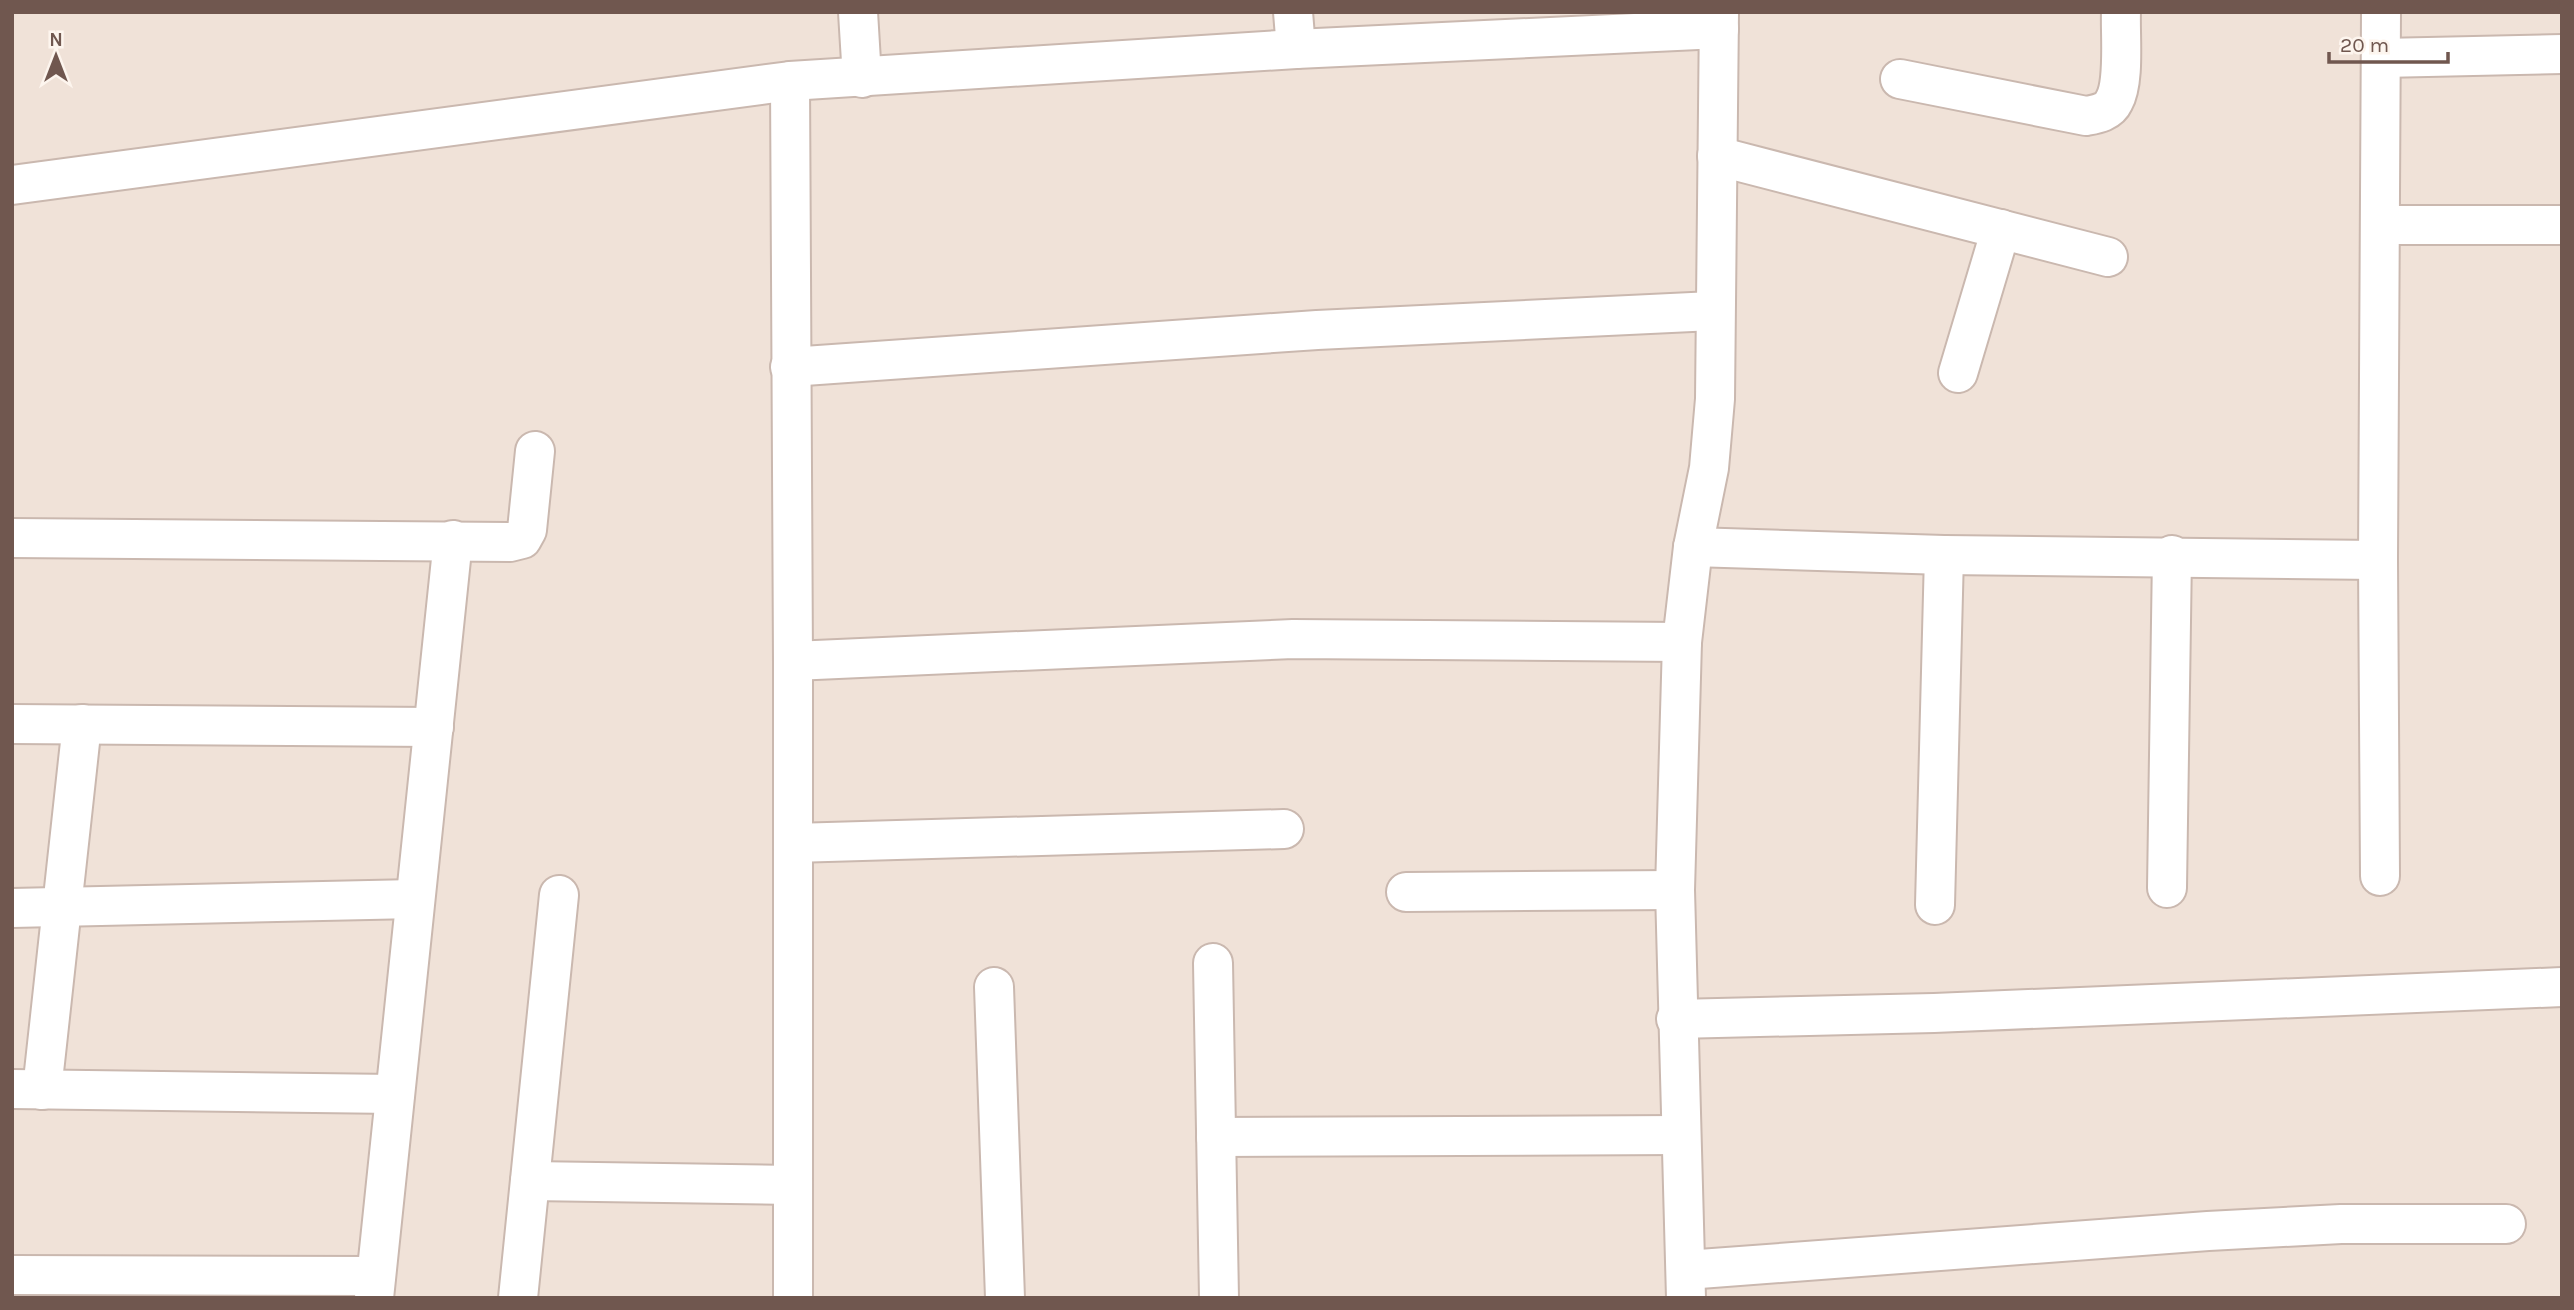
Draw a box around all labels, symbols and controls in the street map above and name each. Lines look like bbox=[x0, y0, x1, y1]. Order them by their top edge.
north arrow bbox=[21, 21, 91, 91]
scale bar bbox=[2329, 21, 2448, 65]
text: N bbox=[49, 29, 63, 51]
text: 20 m bbox=[2340, 33, 2389, 57]

